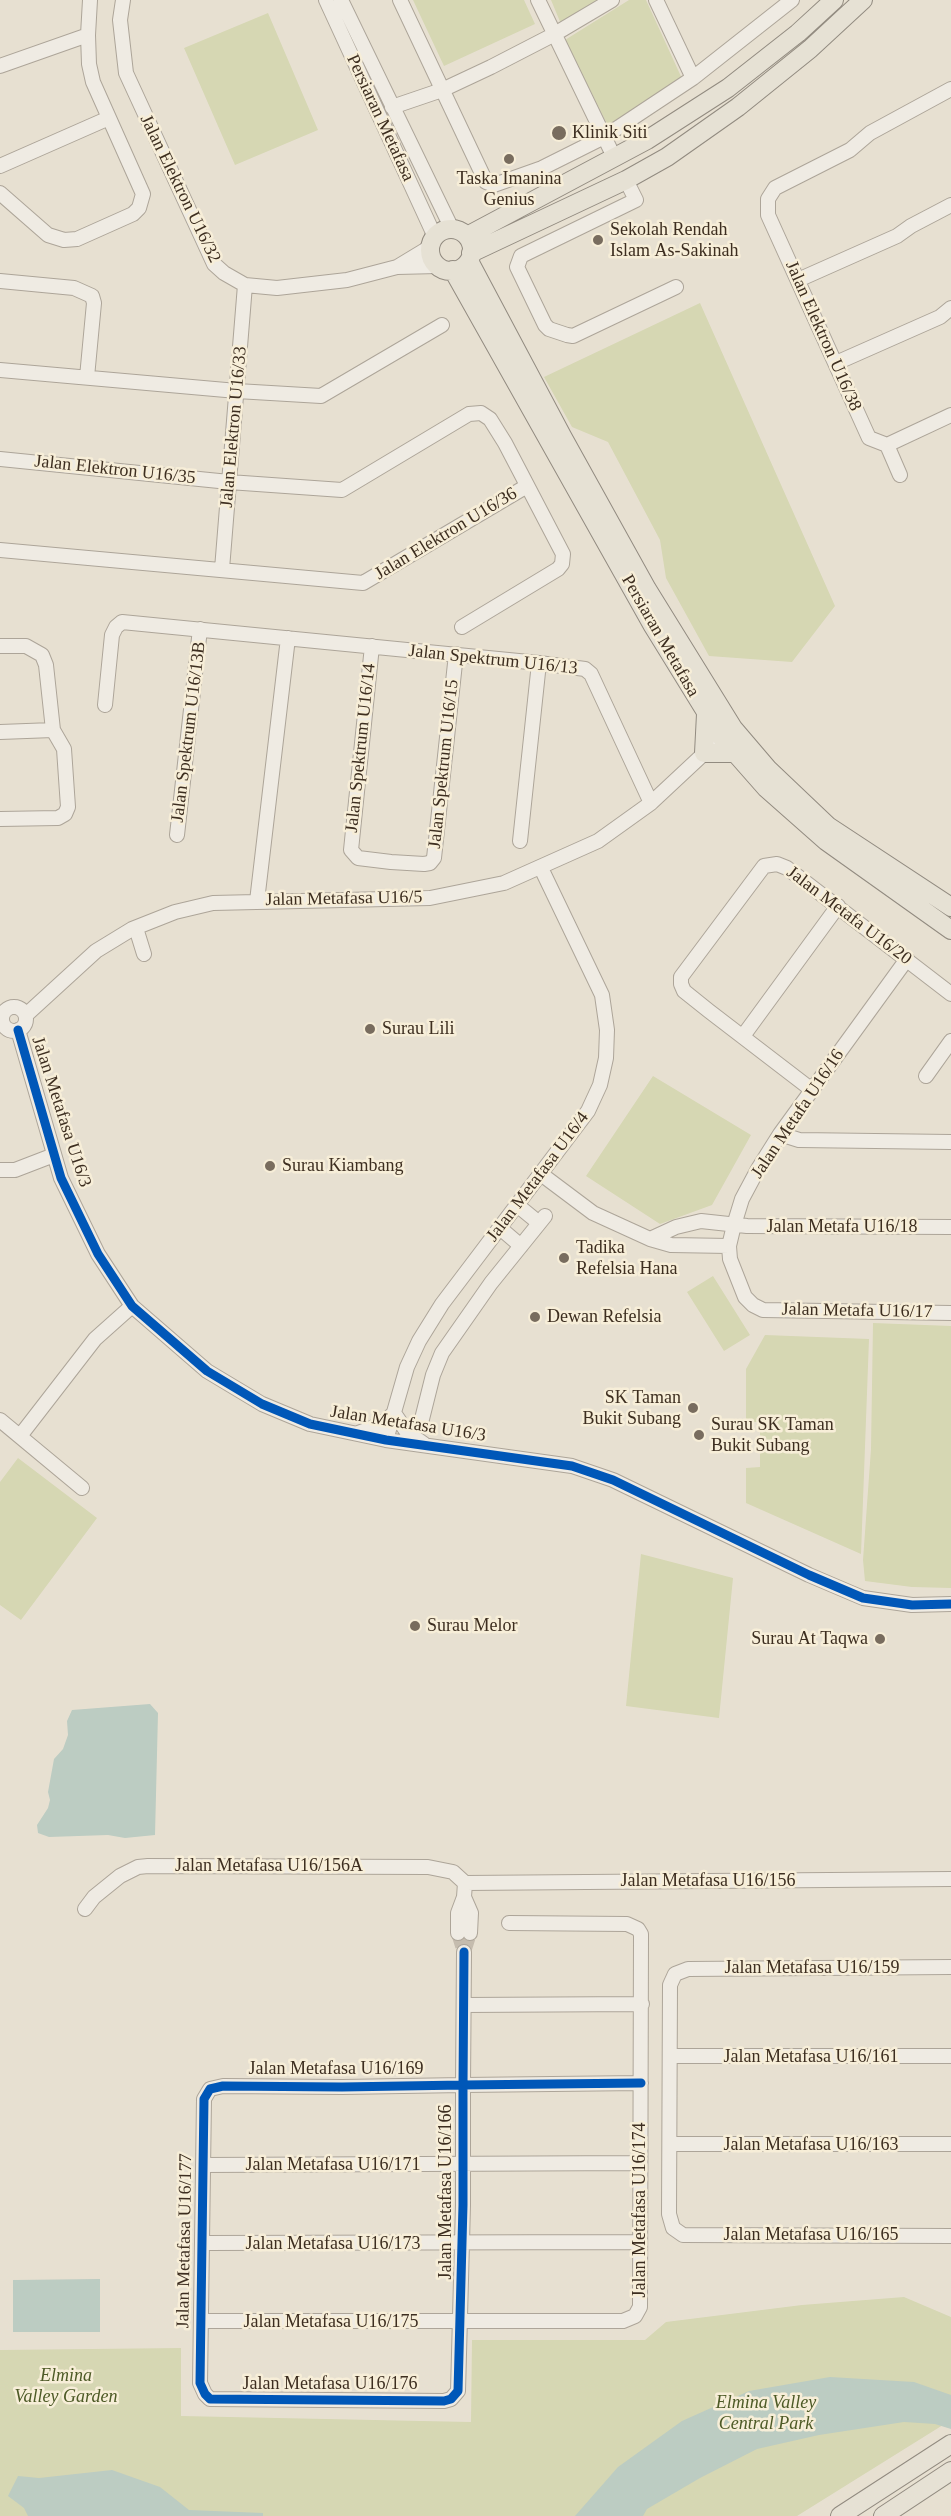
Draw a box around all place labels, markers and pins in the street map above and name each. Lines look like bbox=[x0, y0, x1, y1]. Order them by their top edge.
place label: Klinik Siti bbox=[572, 122, 648, 144]
marker: Klinik Siti bbox=[550, 124, 568, 142]
marker: Taska Imanina Genius bbox=[502, 152, 516, 166]
place label: Taska Imanina Genius bbox=[456, 168, 562, 210]
place label: Sekolah Rendah Islam As-Sakinah bbox=[610, 219, 738, 262]
marker: Sekolah Rendah Islam As-Sakinah bbox=[591, 233, 605, 247]
place label: Surau Lili bbox=[382, 1018, 454, 1040]
marker: Surau Lili bbox=[363, 1022, 377, 1036]
place label: Surau Kiambang bbox=[282, 1155, 403, 1177]
marker: Surau Kiambang bbox=[263, 1159, 277, 1173]
place label: Tadika Refelsia Hana bbox=[576, 1237, 677, 1280]
marker: Tadika Refelsia Hana bbox=[557, 1251, 571, 1265]
place label: Dewan Refelsia bbox=[547, 1306, 661, 1328]
marker: Dewan Refelsia bbox=[528, 1310, 542, 1324]
place label: SK Taman Bukit Subang bbox=[582, 1387, 681, 1430]
marker: SK Taman Bukit Subang bbox=[686, 1401, 700, 1415]
place label: Surau SK Taman Bukit Subang bbox=[711, 1414, 834, 1456]
marker: Surau SK Taman Bukit Subang bbox=[692, 1428, 706, 1442]
place label: Surau Melor bbox=[427, 1615, 517, 1637]
marker: Surau Melor bbox=[408, 1619, 422, 1633]
place label: Surau At Taqwa bbox=[751, 1628, 868, 1650]
marker: Surau At Taqwa bbox=[873, 1632, 887, 1646]

